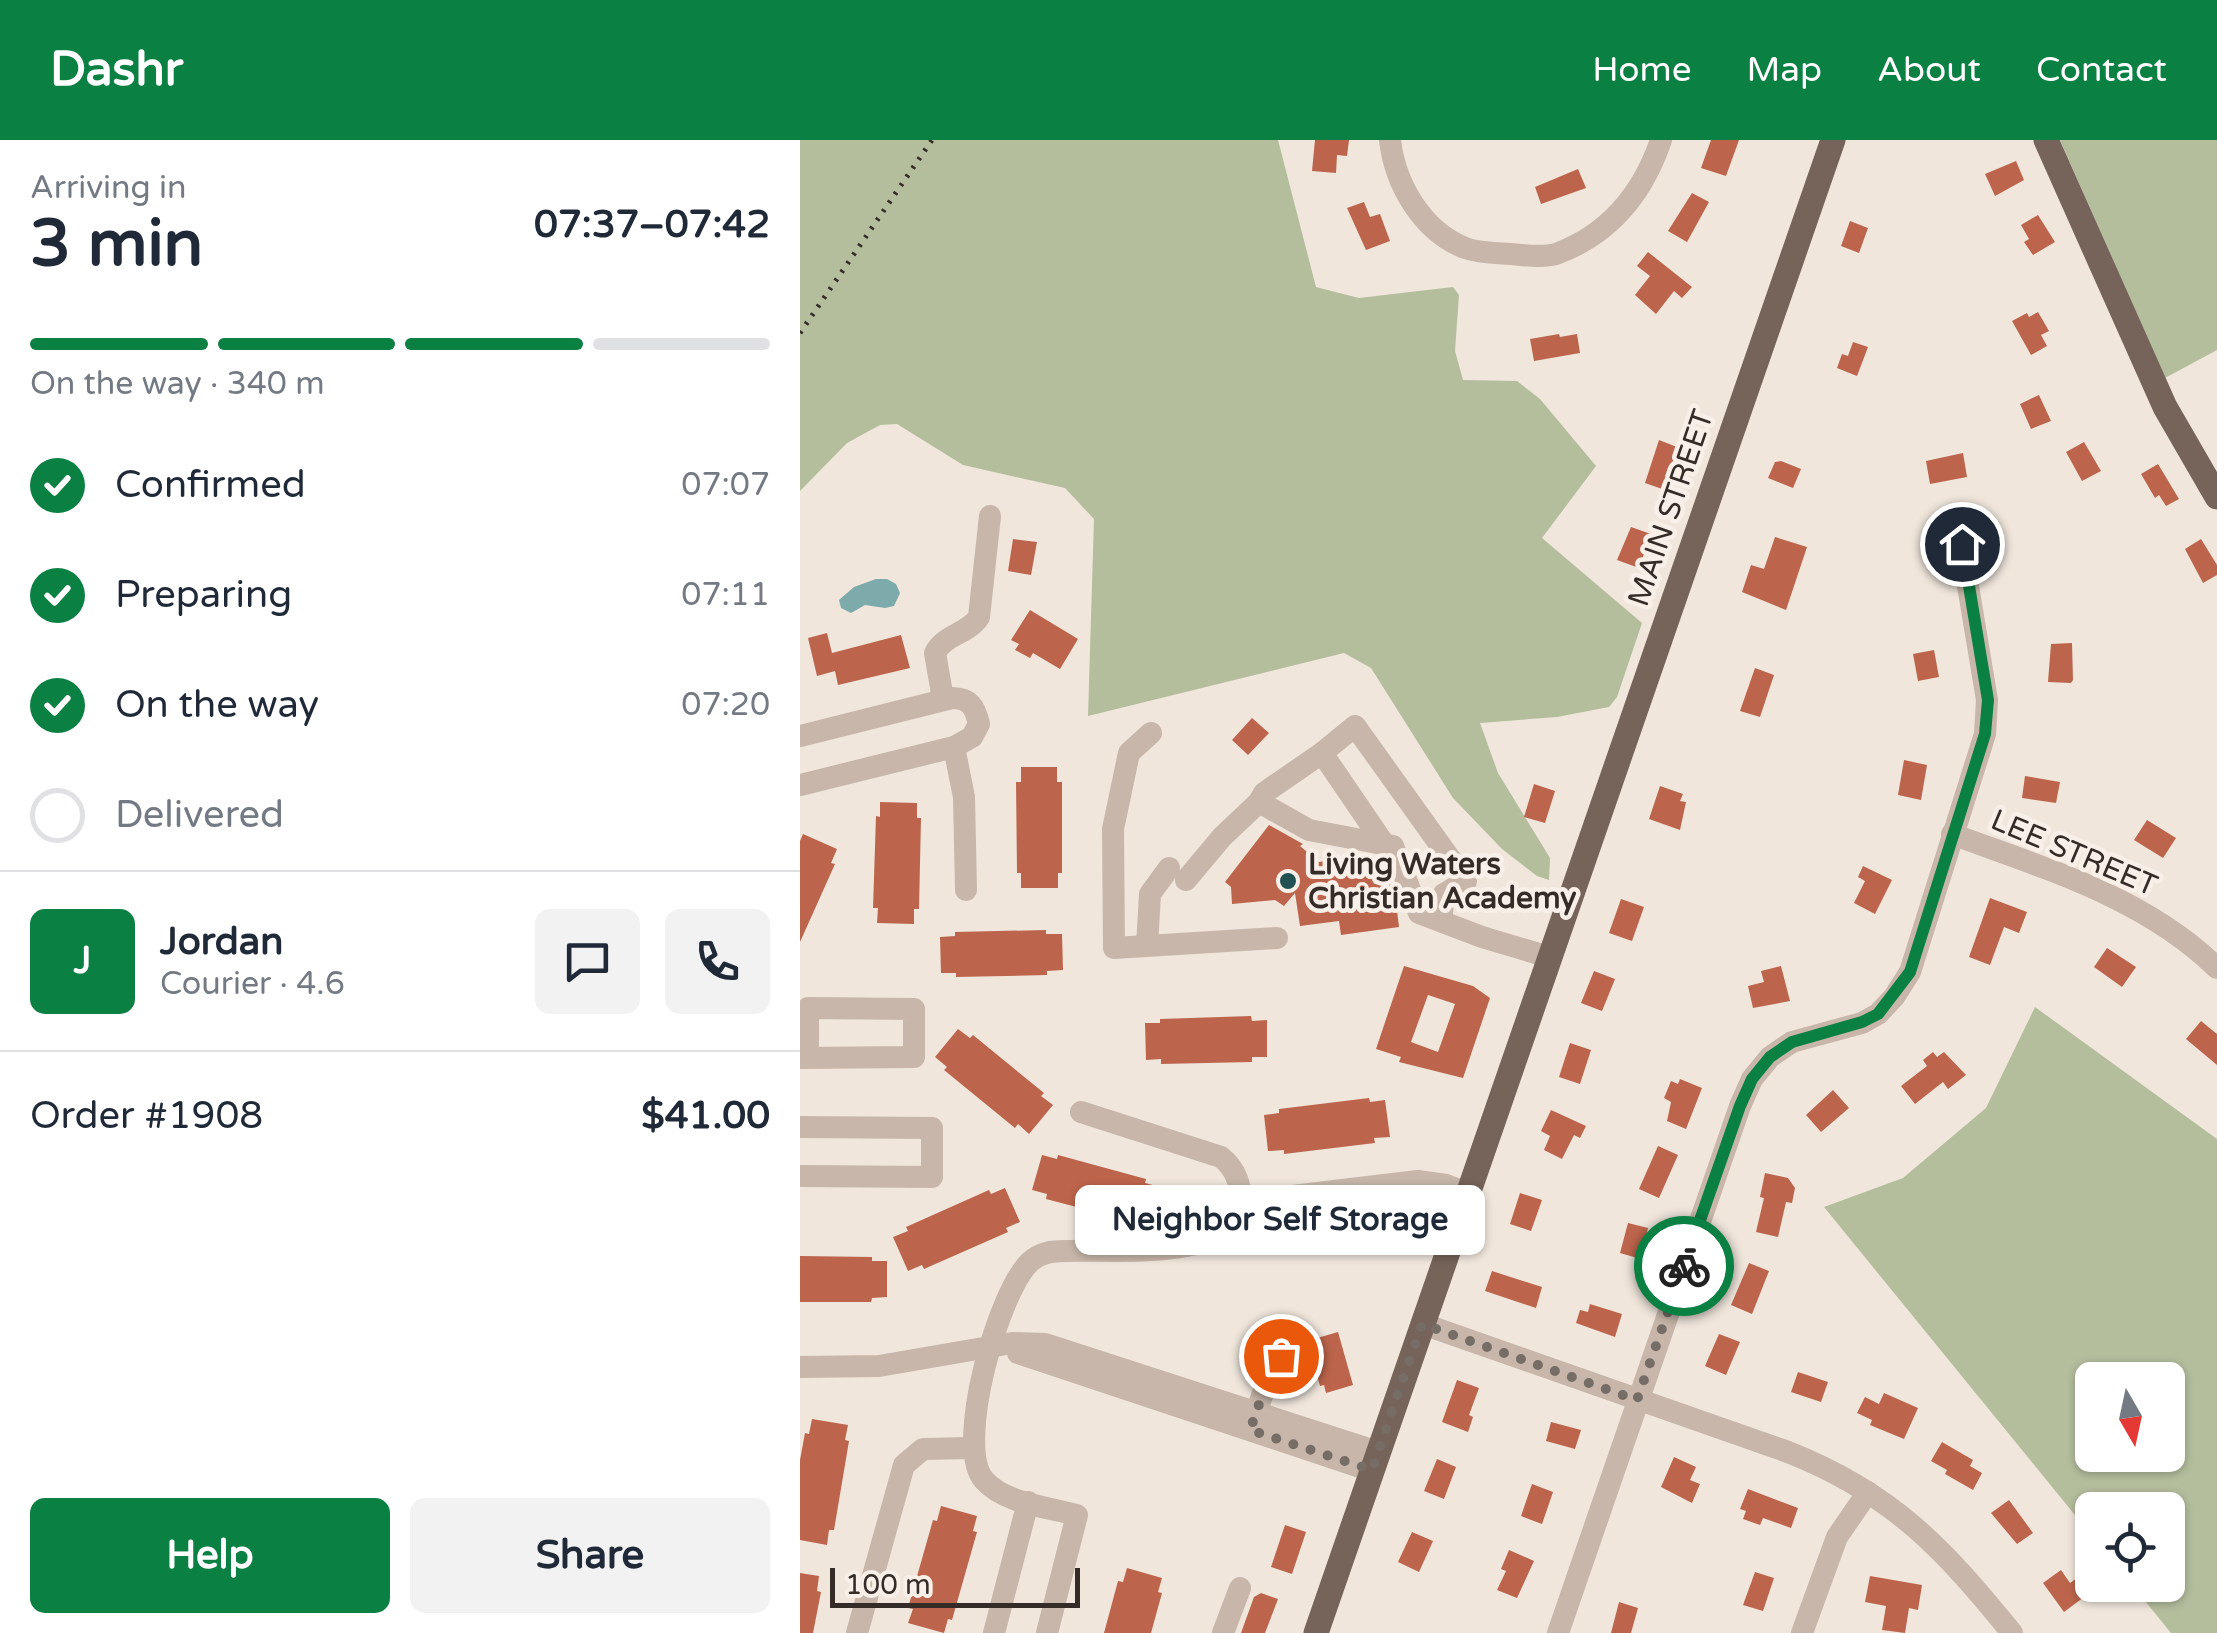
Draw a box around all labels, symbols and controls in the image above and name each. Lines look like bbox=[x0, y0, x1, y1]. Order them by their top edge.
text: Dashr bbox=[50, 41, 183, 99]
text: Home bbox=[1592, 49, 1691, 91]
text: Map bbox=[1746, 49, 1822, 91]
text: About bbox=[1877, 49, 1981, 91]
text: Contact bbox=[2036, 49, 2167, 91]
text: Arriving in bbox=[30, 169, 187, 207]
text: 07:37–07:42 bbox=[534, 202, 770, 248]
text: 3 min bbox=[30, 205, 203, 284]
text: On the way · 340 m bbox=[30, 365, 325, 403]
street label: MAIN STREET bbox=[1620, 405, 1722, 611]
icon: check bbox=[30, 458, 85, 513]
text: Confirmed bbox=[115, 462, 306, 508]
text: 07:07 bbox=[681, 466, 770, 504]
pin bbox=[1920, 502, 2005, 587]
icon: home bbox=[1935, 517, 1990, 572]
icon: check bbox=[30, 568, 85, 623]
text: Preparing bbox=[115, 572, 292, 618]
text: 07:11 bbox=[681, 576, 770, 614]
icon: check bbox=[30, 678, 85, 733]
text: On the way bbox=[115, 682, 319, 728]
text: 07:20 bbox=[681, 686, 770, 724]
text: Delivered bbox=[115, 792, 284, 838]
street label: LEE STREET bbox=[1985, 801, 2163, 905]
place label: Living Waters Christian Academy bbox=[1308, 846, 1576, 917]
marker: Living Waters Christian Academy bbox=[1277, 870, 1299, 892]
button: chat bbox=[535, 909, 640, 1014]
button: phone bbox=[665, 909, 770, 1014]
text: Jordan bbox=[160, 919, 283, 965]
text: J bbox=[74, 938, 91, 984]
text: Courier · 4.6 bbox=[160, 965, 345, 1003]
text: Order #1908 bbox=[30, 1093, 263, 1139]
text: $41.00 bbox=[641, 1093, 770, 1139]
callout: Neighbor Self Storage bbox=[1076, 1186, 1486, 1256]
text: Neighbor Self Storage bbox=[1112, 1201, 1448, 1239]
courier bbox=[1634, 1216, 1734, 1316]
icon: bike bbox=[1657, 1239, 1712, 1294]
pin bbox=[1239, 1314, 1324, 1399]
icon: bag bbox=[1254, 1329, 1309, 1384]
north arrow bbox=[2075, 1362, 2185, 1472]
map controls bbox=[2075, 1362, 2185, 1602]
button: locate bbox=[2075, 1492, 2185, 1602]
button: Help bbox=[30, 1498, 390, 1613]
button: Share bbox=[410, 1498, 770, 1613]
scale bar bbox=[830, 1563, 1080, 1608]
text: 100 m bbox=[845, 1568, 931, 1602]

